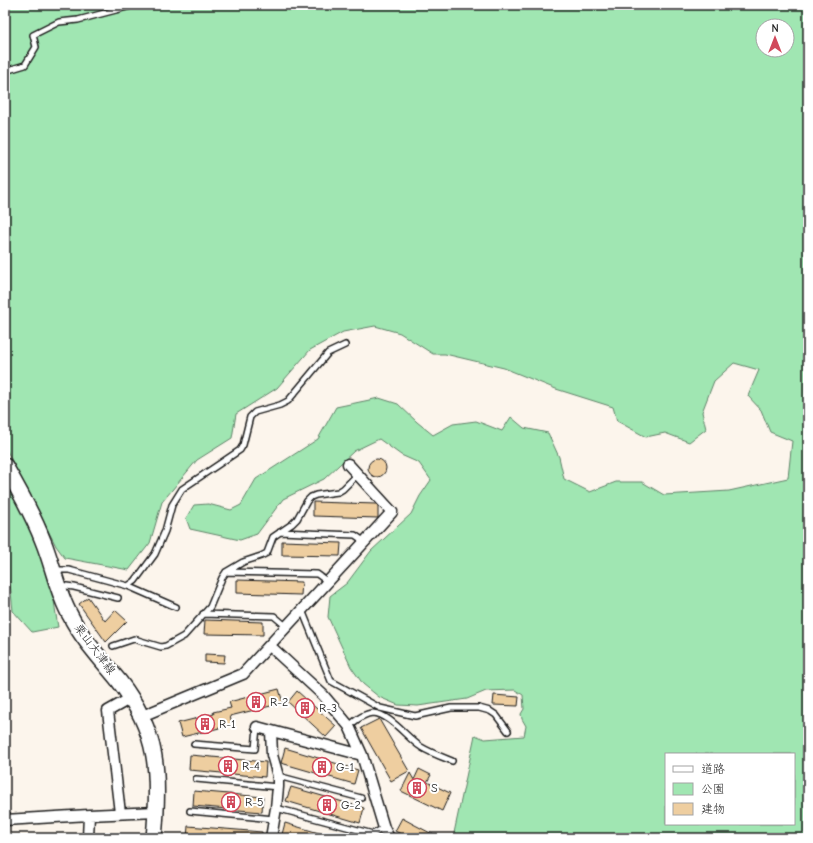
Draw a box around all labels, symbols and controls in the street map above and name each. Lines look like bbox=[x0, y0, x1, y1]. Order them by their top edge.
north arrow bbox=[755, 18, 795, 58]
text: N bbox=[771, 22, 779, 35]
street label: 栗山大津線 bbox=[71, 621, 119, 677]
building icon: R-2 bbox=[245, 691, 267, 713]
place label: R-2 bbox=[270, 695, 288, 709]
building icon: R-3 bbox=[294, 697, 316, 719]
place label: R-3 bbox=[319, 701, 337, 715]
building icon: R-1 bbox=[194, 713, 216, 735]
place label: R-1 bbox=[219, 717, 236, 731]
legend bbox=[665, 753, 795, 825]
building icon: R-4 bbox=[217, 755, 239, 777]
building icon: G-1 bbox=[311, 756, 333, 778]
place label: R-4 bbox=[242, 759, 260, 773]
place label: G-1 bbox=[336, 760, 354, 774]
text: 道路 bbox=[701, 762, 725, 776]
building icon: S bbox=[406, 777, 428, 799]
place label: S bbox=[431, 781, 438, 795]
text: 公園 bbox=[701, 782, 725, 796]
building icon: R-5 bbox=[220, 791, 242, 813]
building icon: G-2 bbox=[316, 794, 338, 816]
place label: R-5 bbox=[245, 795, 263, 809]
place label: G-2 bbox=[341, 798, 361, 812]
text: 建物 bbox=[701, 802, 725, 816]

